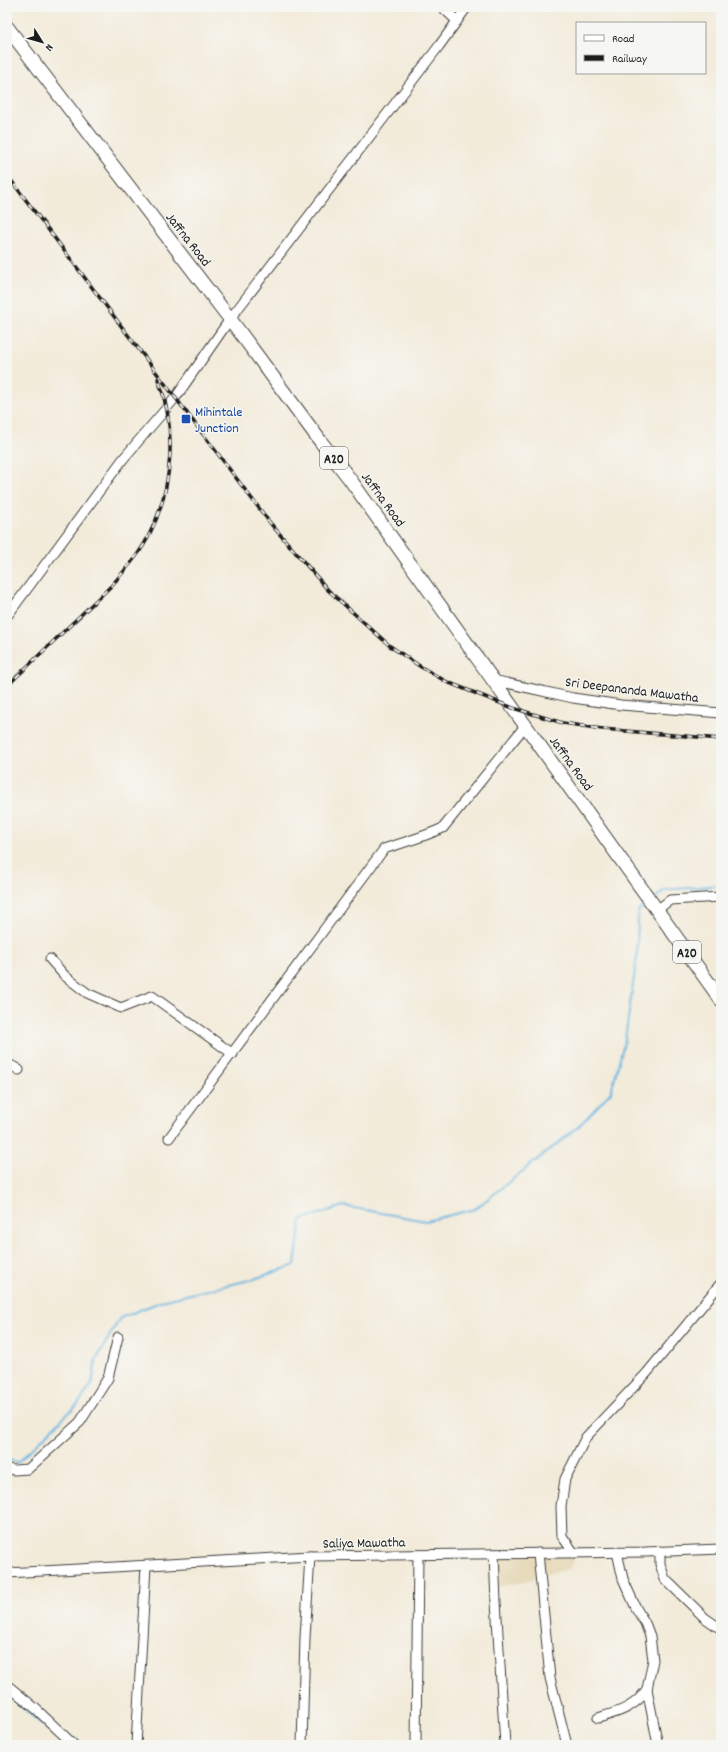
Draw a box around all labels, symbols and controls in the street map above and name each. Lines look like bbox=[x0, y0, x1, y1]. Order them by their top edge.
north arrow bbox=[22, 22, 62, 62]
legend bbox=[576, 22, 706, 74]
text: Road bbox=[612, 31, 634, 48]
text: N bbox=[40, 40, 56, 54]
text: Railway bbox=[612, 51, 648, 68]
street label: Jaffna Road bbox=[160, 209, 215, 271]
place label: Mihintale Junction bbox=[195, 403, 242, 439]
marker: Mihintale Junction bbox=[180, 413, 192, 425]
road number: A20 bbox=[320, 447, 348, 469]
street label: Jaffna Road bbox=[356, 469, 409, 532]
street label: Sri Deepananda Mawatha bbox=[564, 673, 700, 709]
street label: Jaffna Road bbox=[544, 733, 597, 796]
road number: A20 bbox=[673, 941, 701, 963]
street label: Saliya Mawatha bbox=[323, 1533, 406, 1555]

